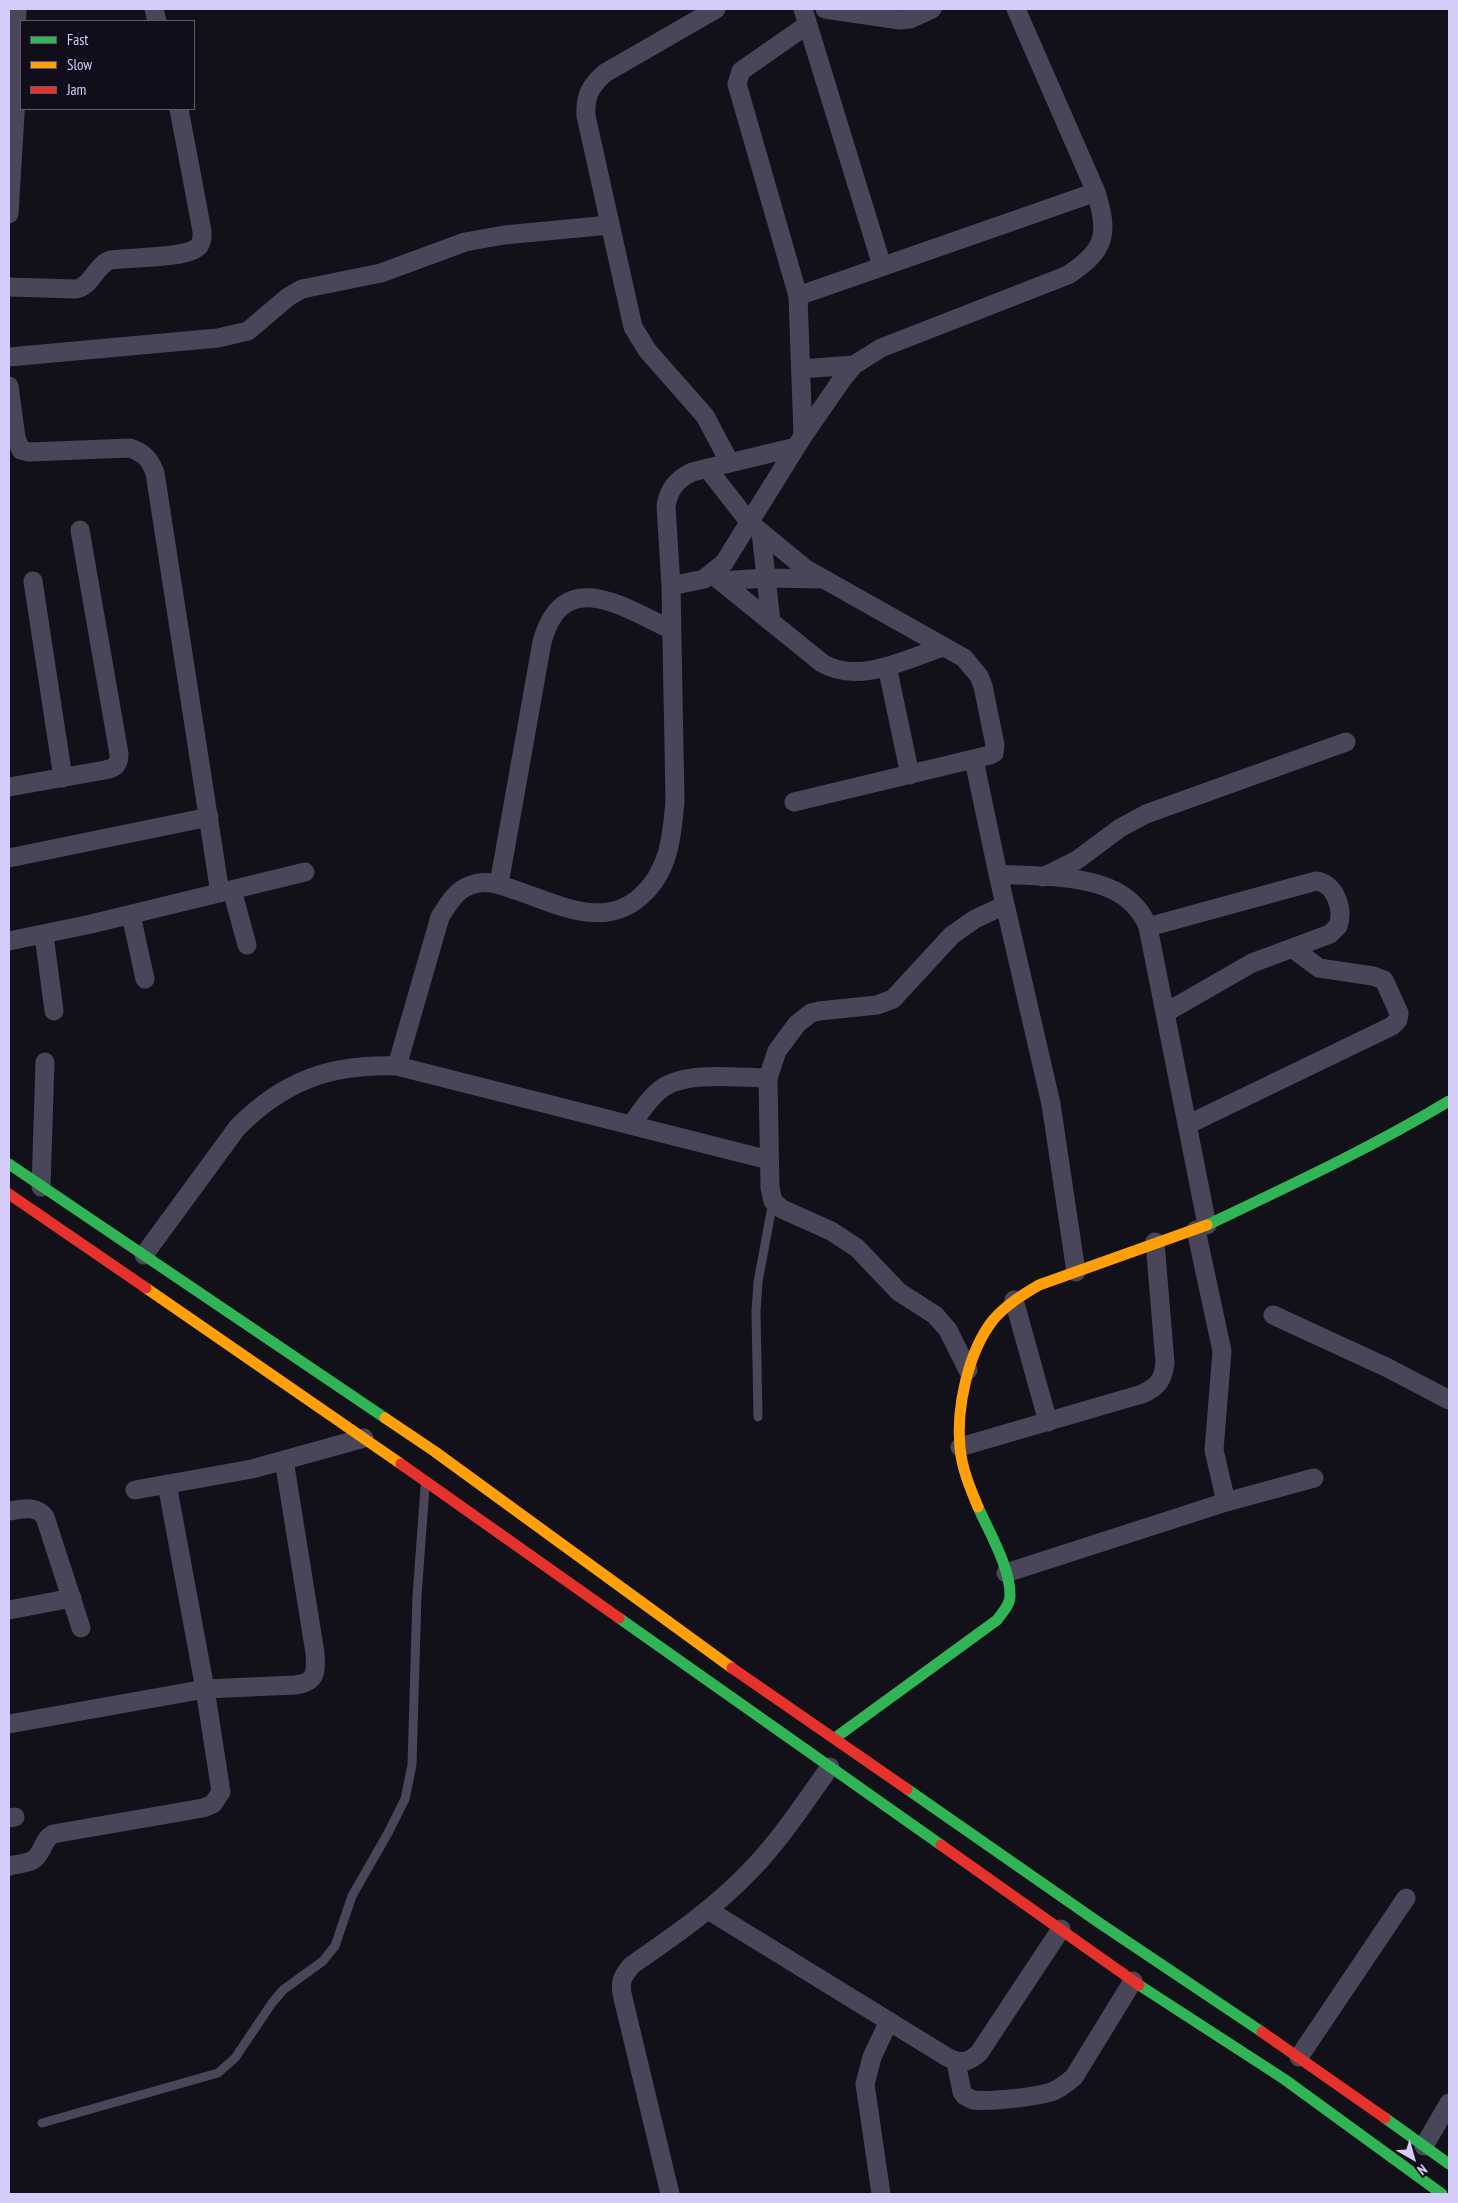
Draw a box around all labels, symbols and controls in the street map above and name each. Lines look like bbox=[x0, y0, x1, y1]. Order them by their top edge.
legend bbox=[20, 20, 195, 110]
text: Fast bbox=[67, 30, 88, 49]
text: Slow bbox=[67, 55, 92, 74]
text: Jam bbox=[67, 80, 86, 99]
north arrow bbox=[1388, 2133, 1438, 2183]
text: N bbox=[1414, 2160, 1431, 2179]

